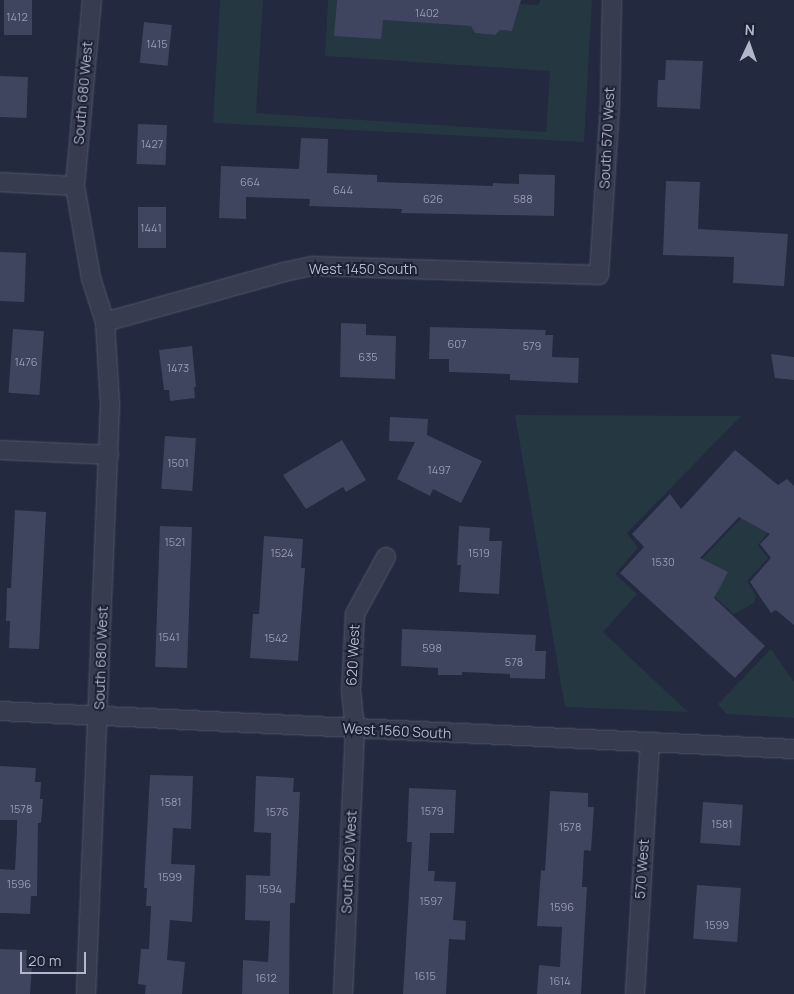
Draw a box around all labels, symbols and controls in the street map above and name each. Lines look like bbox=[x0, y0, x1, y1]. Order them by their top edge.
house number: 1402 bbox=[415, 6, 439, 20]
house number: 1412 bbox=[6, 10, 28, 24]
north arrow bbox=[724, 20, 774, 70]
text: N bbox=[744, 20, 755, 39]
house number: 1415 bbox=[146, 37, 168, 51]
street label: South 680 West bbox=[70, 41, 96, 145]
street label: South 570 West bbox=[596, 87, 618, 189]
house number: 1427 bbox=[141, 137, 163, 151]
house number: 664 bbox=[240, 175, 260, 189]
house number: 644 bbox=[333, 183, 353, 197]
house number: 626 bbox=[423, 192, 443, 206]
house number: 588 bbox=[513, 192, 533, 206]
house number: 1441 bbox=[140, 221, 162, 235]
street label: West 1450 South bbox=[309, 261, 417, 277]
house number: 607 bbox=[447, 337, 467, 351]
house number: 579 bbox=[523, 339, 541, 353]
house number: 635 bbox=[358, 350, 378, 364]
house number: 1476 bbox=[14, 355, 38, 369]
house number: 1473 bbox=[167, 361, 189, 375]
house number: 1501 bbox=[167, 456, 189, 470]
house number: 1497 bbox=[428, 463, 450, 477]
house number: 1521 bbox=[165, 535, 185, 549]
house number: 1524 bbox=[271, 546, 293, 560]
house number: 1519 bbox=[468, 546, 490, 560]
house number: 1530 bbox=[651, 555, 675, 569]
street label: South 680 West bbox=[91, 606, 111, 710]
street label: 620 West bbox=[343, 624, 363, 686]
house number: 1541 bbox=[158, 630, 180, 644]
house number: 1542 bbox=[264, 631, 288, 645]
house number: 598 bbox=[422, 641, 442, 655]
house number: 578 bbox=[505, 655, 523, 669]
street label: West 1560 South bbox=[342, 720, 452, 742]
house number: 1581 bbox=[160, 795, 182, 809]
house number: 1578 bbox=[10, 802, 32, 816]
house number: 1579 bbox=[421, 804, 443, 818]
house number: 1576 bbox=[266, 805, 288, 819]
street label: South 620 West bbox=[338, 810, 360, 914]
house number: 1581 bbox=[711, 817, 733, 831]
house number: 1578 bbox=[559, 820, 581, 834]
street label: 570 West bbox=[632, 839, 652, 899]
house number: 1599 bbox=[158, 870, 182, 884]
house number: 1596 bbox=[7, 877, 31, 891]
house number: 1594 bbox=[258, 882, 282, 896]
house number: 1597 bbox=[420, 894, 442, 908]
house number: 1596 bbox=[550, 900, 574, 914]
house number: 1599 bbox=[705, 918, 729, 932]
scale bar bbox=[22, 942, 89, 974]
text: 20 m bbox=[28, 950, 61, 971]
house number: 1615 bbox=[414, 969, 436, 983]
house number: 1612 bbox=[255, 971, 277, 985]
house number: 1614 bbox=[549, 974, 571, 988]

